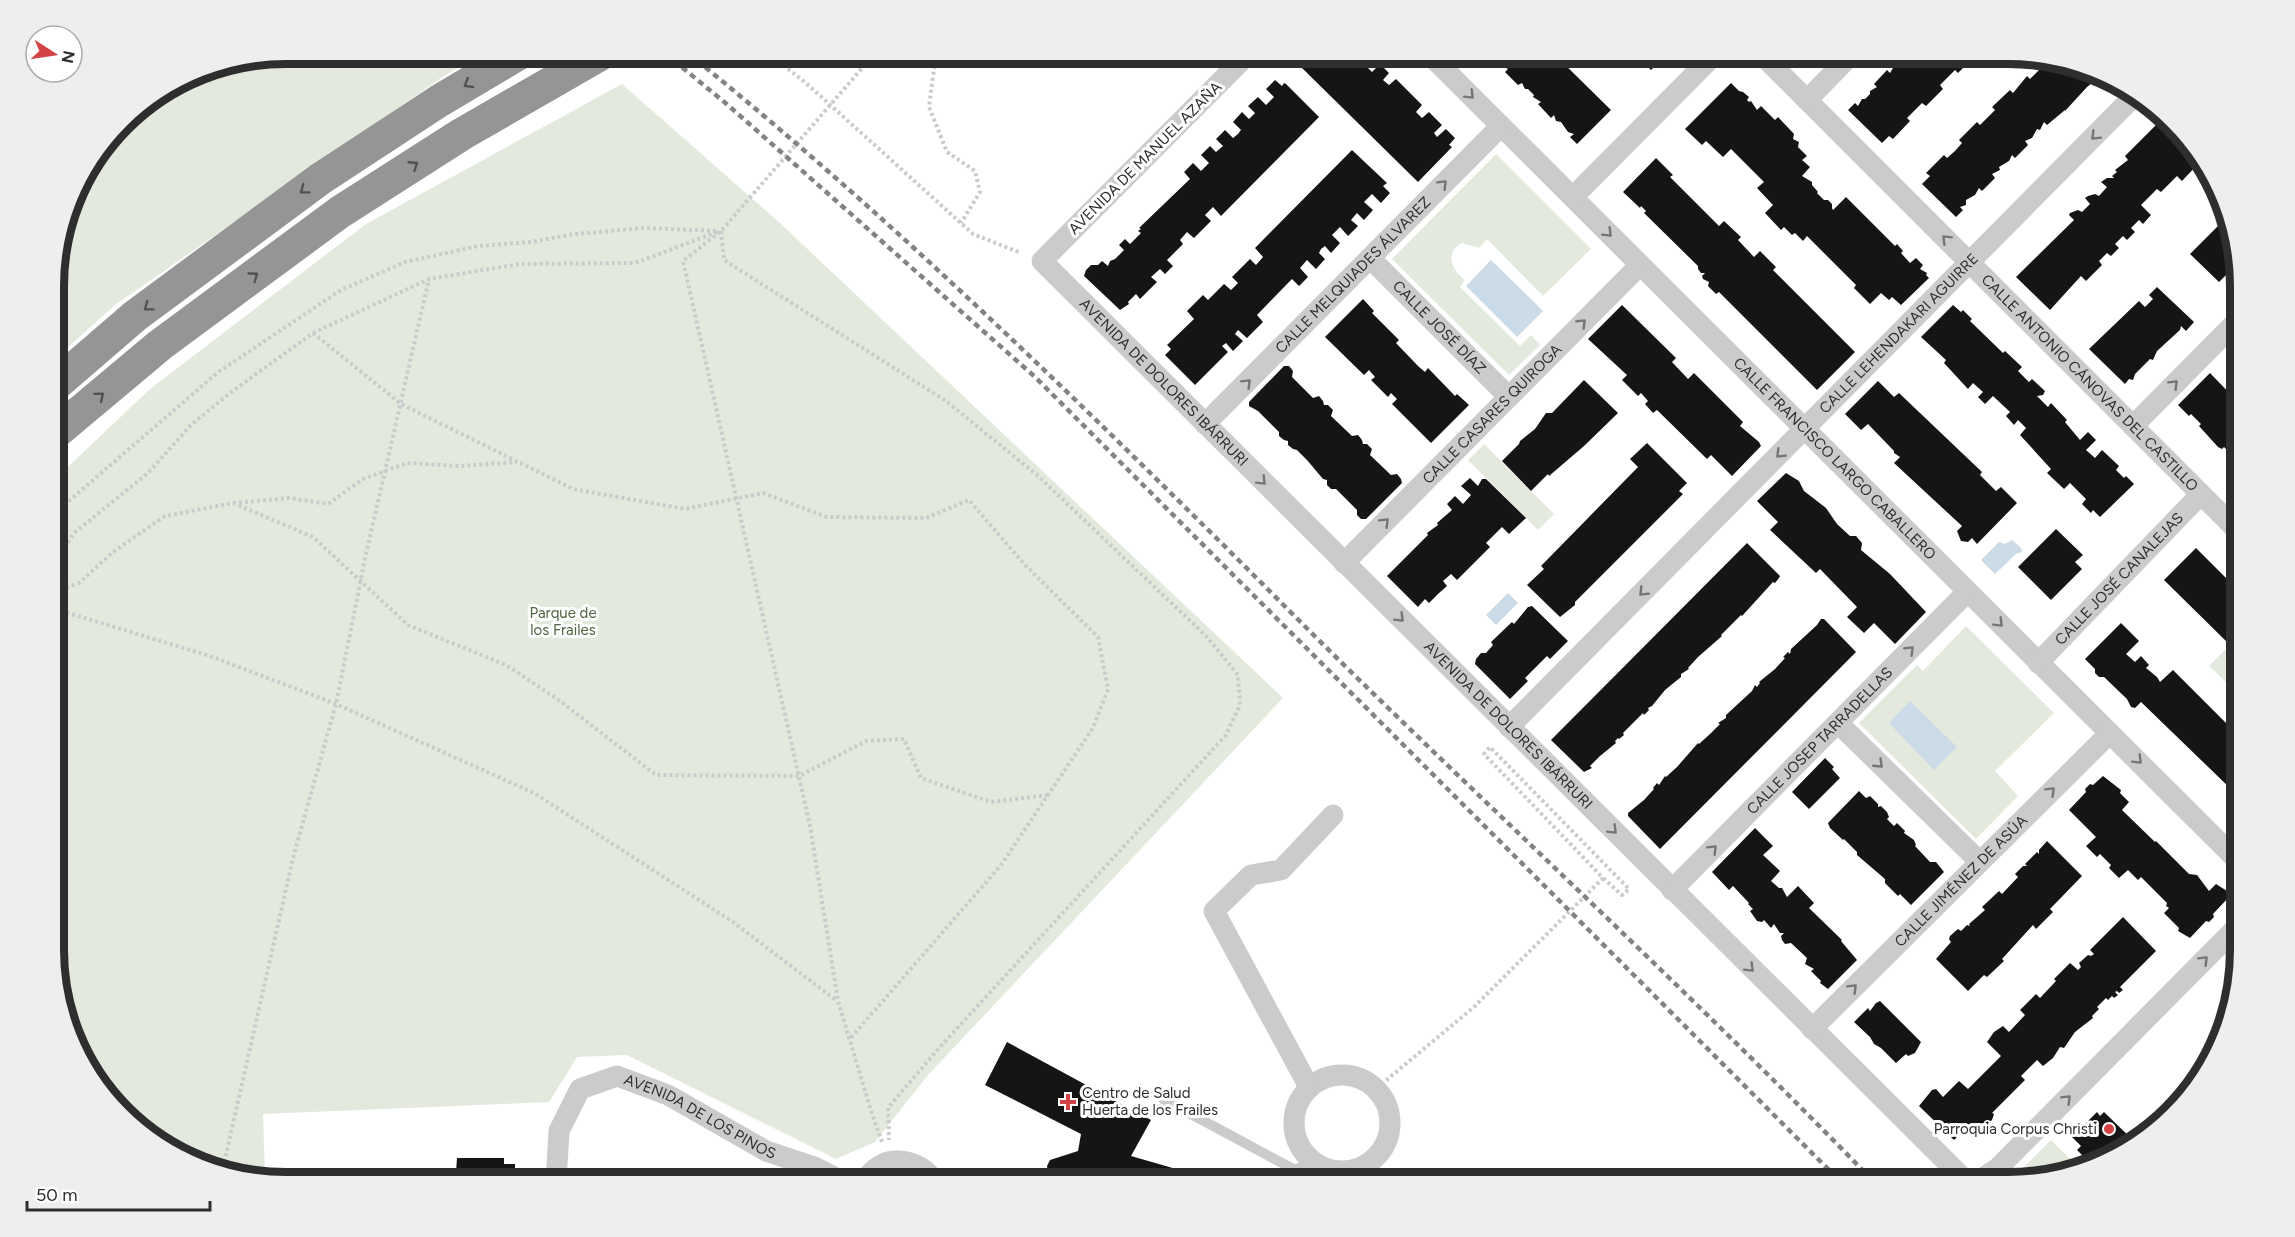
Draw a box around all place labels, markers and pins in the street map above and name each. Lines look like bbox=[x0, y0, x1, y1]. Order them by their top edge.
place label: Centro de Salud Huerta de los Frailes bbox=[1082, 1084, 1218, 1119]
marker: Centro de Salud Huerta de los Frailes bbox=[1059, 1093, 1077, 1111]
place label: Parroquia Corpus Christi bbox=[1934, 1120, 2097, 1138]
marker: Parroquia Corpus Christi bbox=[2102, 1122, 2116, 1136]

